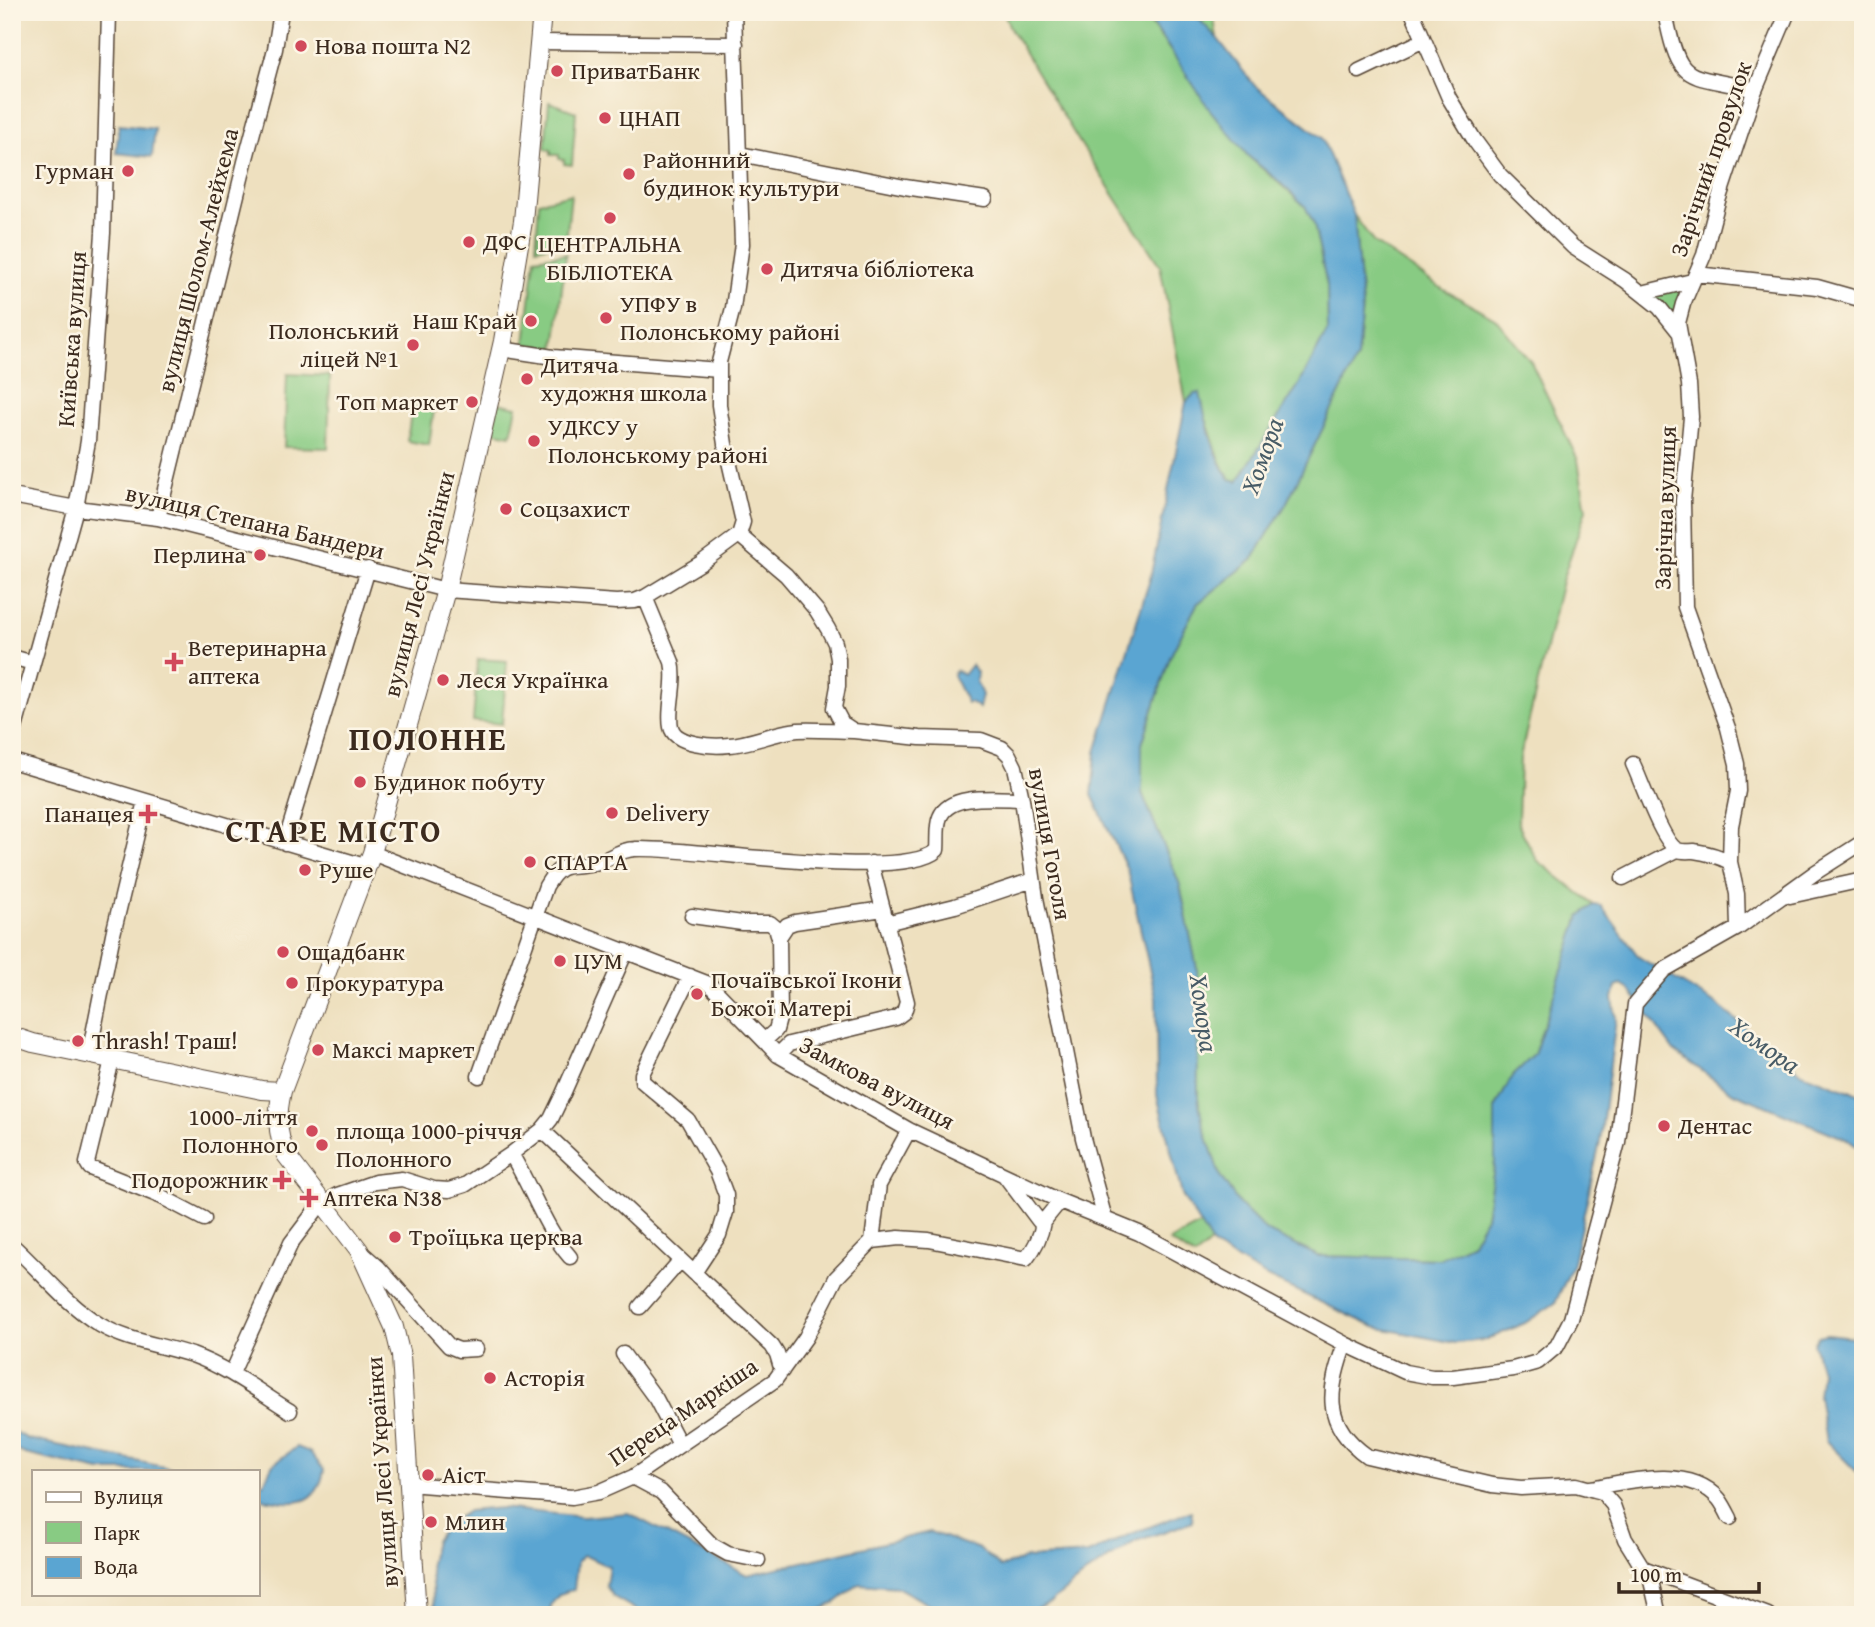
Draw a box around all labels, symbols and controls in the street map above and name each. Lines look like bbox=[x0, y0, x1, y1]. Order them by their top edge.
place label: Нова пошта N2 bbox=[315, 28, 471, 63]
marker: Нова пошта N2 bbox=[293, 38, 309, 54]
place label: ПриватБанк bbox=[571, 53, 700, 88]
street label: Зарічний провулок bbox=[1661, 56, 1761, 261]
marker: ПриватБанк bbox=[549, 63, 565, 79]
place label: ЦНАП bbox=[619, 100, 680, 135]
marker: ЦНАП bbox=[597, 110, 613, 126]
street label: вулиця Шолом-Алейхема bbox=[148, 124, 247, 396]
place label: Районний будинок культури bbox=[643, 142, 839, 205]
place label: Гурман bbox=[35, 153, 114, 188]
marker: Гурман bbox=[120, 163, 136, 179]
marker: Районний будинок культури bbox=[621, 166, 637, 182]
marker: ЦЕНТРАЛЬНА БІБЛІОТЕКА bbox=[602, 210, 618, 226]
place label: ДФС bbox=[482, 224, 527, 259]
place label: ЦЕНТРАЛЬНА БІБЛІОТЕКА bbox=[538, 226, 682, 289]
marker: ДФС bbox=[461, 234, 477, 250]
street label: Київська вулиця bbox=[48, 250, 95, 428]
place label: Дитяча бібліотека bbox=[780, 251, 975, 286]
marker: Дитяча бібліотека bbox=[759, 261, 775, 277]
place label: УПФУ в Полонському районі bbox=[620, 286, 840, 349]
place label: Наш Край bbox=[413, 303, 517, 338]
marker: УПФУ в Полонському районі bbox=[598, 310, 614, 326]
place label: Полонський ліцей №1 bbox=[269, 313, 399, 376]
marker: Наш Край bbox=[523, 313, 539, 329]
marker: Полонський ліцей №1 bbox=[405, 337, 421, 353]
place label: Дитяча художня школа bbox=[540, 347, 708, 410]
marker: Дитяча художня школа bbox=[519, 371, 535, 387]
place label: Топ маркет bbox=[337, 384, 458, 419]
marker: Топ маркет bbox=[464, 394, 480, 410]
place label: УДКСУ у Полонському районi bbox=[548, 409, 768, 472]
water label: Хомора bbox=[1229, 412, 1293, 500]
street label: Зарічна вулиця bbox=[1644, 425, 1685, 591]
marker: УДКСУ у Полонському районi bbox=[526, 433, 542, 449]
street label: вулиця Лесі Українки bbox=[374, 467, 463, 700]
street label: вулиця Степана Бандери bbox=[122, 475, 388, 568]
place label: Соцзахист bbox=[520, 491, 630, 526]
marker: Соцзахист bbox=[498, 501, 514, 517]
place label: Перлина bbox=[153, 537, 247, 572]
marker: Перлина bbox=[252, 547, 268, 563]
place label: Ветеринарна аптека bbox=[188, 630, 327, 693]
marker: Ветеринарна аптека bbox=[166, 654, 182, 670]
place label: Леся Українка bbox=[457, 662, 609, 697]
marker: Леся Українка bbox=[435, 672, 451, 688]
district label: ПОЛОННЕ bbox=[349, 715, 507, 762]
place label: Будинок побуту bbox=[374, 764, 545, 799]
street label: вулиця Гоголя bbox=[1020, 765, 1081, 923]
marker: Будинок побуту bbox=[352, 774, 368, 790]
place label: Delivery bbox=[626, 795, 710, 830]
place label: Панацея bbox=[45, 796, 134, 831]
marker: Delivery bbox=[604, 805, 620, 821]
marker: Панацея bbox=[140, 806, 156, 822]
district label: СТАРЕ МІСТО bbox=[226, 807, 442, 854]
place label: СПАРТА bbox=[544, 844, 628, 879]
place label: Руше bbox=[319, 852, 374, 887]
marker: СПАРТА bbox=[522, 854, 538, 870]
marker: Руше bbox=[297, 862, 313, 878]
place label: Ощадбанк bbox=[297, 934, 405, 969]
place label: ЦУМ bbox=[574, 943, 623, 978]
marker: Ощадбанк bbox=[275, 944, 291, 960]
marker: ЦУМ bbox=[552, 953, 568, 969]
place label: Почаївської Ікони Божої Матері bbox=[711, 962, 902, 1025]
place label: Прокуратура bbox=[306, 965, 445, 1000]
water label: Хомора bbox=[1180, 970, 1229, 1055]
marker: Прокуратура bbox=[284, 975, 300, 991]
marker: Почаївської Ікони Божої Матері bbox=[689, 986, 705, 1002]
water label: Хомора bbox=[1721, 1005, 1809, 1083]
place label: Thrash! Траш! bbox=[92, 1023, 238, 1058]
street label: Замкова вулиця bbox=[793, 1027, 961, 1138]
place label: Максі маркет bbox=[332, 1032, 475, 1067]
marker: Thrash! Траш! bbox=[70, 1033, 86, 1049]
marker: Максі маркет bbox=[310, 1042, 326, 1058]
place label: 1000-ліття Полонного bbox=[182, 1099, 298, 1162]
place label: Дентас bbox=[1677, 1108, 1753, 1143]
place label: площа 1000-річчя Полонного bbox=[336, 1113, 522, 1176]
marker: Дентас bbox=[1656, 1118, 1672, 1134]
marker: 1000-ліття Полонного bbox=[304, 1123, 320, 1139]
marker: площа 1000-річчя Полонного bbox=[314, 1137, 330, 1153]
place label: Подорожник bbox=[131, 1162, 268, 1197]
marker: Подорожник bbox=[274, 1172, 290, 1188]
place label: Аптека N38 bbox=[323, 1180, 442, 1215]
marker: Аптека N38 bbox=[301, 1190, 317, 1206]
place label: Троїцька церква bbox=[409, 1219, 583, 1254]
marker: Троїцька церква bbox=[387, 1229, 403, 1245]
street label: Переца Маркіша bbox=[601, 1348, 765, 1475]
street label: вулиця Лесі Українки bbox=[356, 1355, 407, 1589]
place label: Асторія bbox=[504, 1360, 585, 1395]
marker: Асторія bbox=[482, 1370, 498, 1386]
place label: Аіст bbox=[442, 1457, 486, 1492]
marker: Аіст bbox=[420, 1467, 436, 1483]
legend bbox=[32, 1470, 259, 1596]
text: Вулиця bbox=[94, 1481, 164, 1512]
place label: Млин bbox=[445, 1504, 505, 1539]
marker: Млин bbox=[423, 1514, 439, 1530]
text: Парк bbox=[94, 1517, 140, 1548]
scale bar bbox=[1619, 1550, 1759, 1594]
text: Вода bbox=[94, 1551, 138, 1582]
text: 100 m bbox=[1630, 1559, 1682, 1590]

